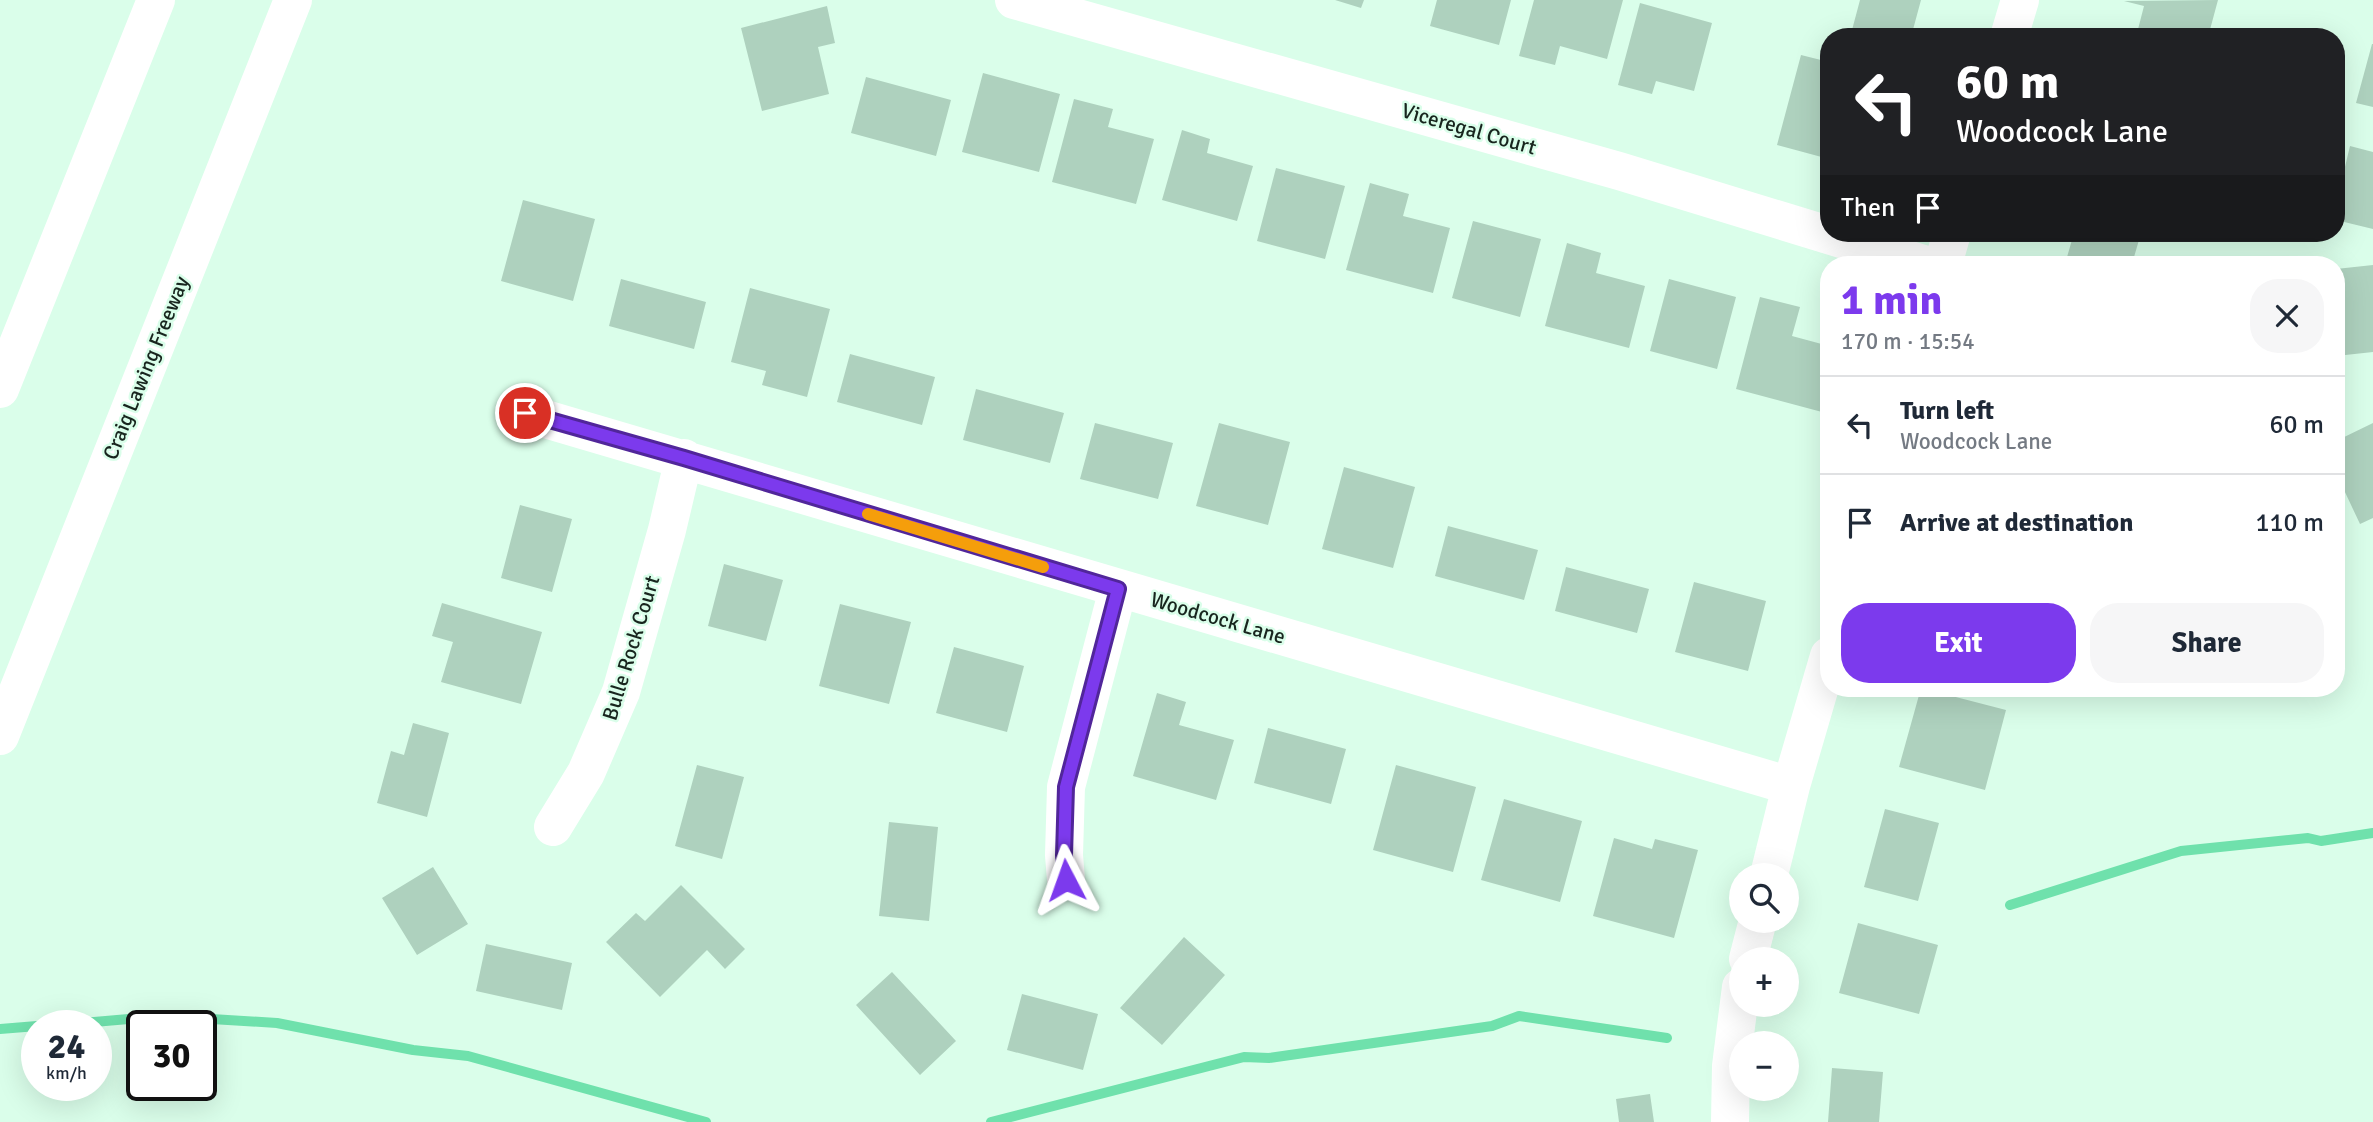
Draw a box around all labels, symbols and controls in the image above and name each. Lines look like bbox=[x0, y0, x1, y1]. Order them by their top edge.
text: 60 m bbox=[1956, 52, 2059, 112]
icon: left bbox=[1841, 56, 1932, 147]
street label: Viceregal Court bbox=[1399, 97, 1539, 161]
text: Woodcock Lane bbox=[1956, 112, 2168, 151]
icon: arrive bbox=[1909, 189, 1947, 227]
text: Then bbox=[1841, 192, 1895, 224]
street label: Craig Lawing Freeway bbox=[97, 272, 195, 464]
text: 1 min bbox=[1841, 275, 1942, 326]
button: close bbox=[2250, 279, 2324, 353]
text: 170 m · 15:54 bbox=[1841, 327, 1975, 356]
pin bbox=[495, 383, 555, 443]
icon: arrive bbox=[506, 394, 544, 432]
text: Turn left bbox=[1900, 395, 1994, 427]
icon: left bbox=[1841, 406, 1879, 444]
text: 60 m bbox=[2269, 409, 2324, 441]
text: Woodcock Lane bbox=[1900, 427, 2052, 456]
icon: arrive bbox=[1841, 504, 1879, 542]
text: Arrive at destination bbox=[1900, 507, 2133, 539]
text: 110 m bbox=[2255, 507, 2324, 539]
street label: Bulle Rock Court bbox=[597, 572, 665, 724]
street label: Woodcock Lane bbox=[1148, 586, 1288, 650]
button: Exit bbox=[1841, 603, 2076, 683]
button: Share bbox=[2090, 603, 2324, 683]
position arrow bbox=[1029, 843, 1103, 917]
map controls bbox=[1729, 863, 1799, 1101]
button: search bbox=[1729, 863, 1799, 933]
button: + bbox=[1729, 947, 1799, 1017]
speed limit sign: 30 bbox=[126, 1010, 217, 1101]
text: 24 bbox=[48, 1025, 85, 1068]
button: − bbox=[1729, 1031, 1799, 1101]
text: km/h bbox=[46, 1062, 87, 1084]

